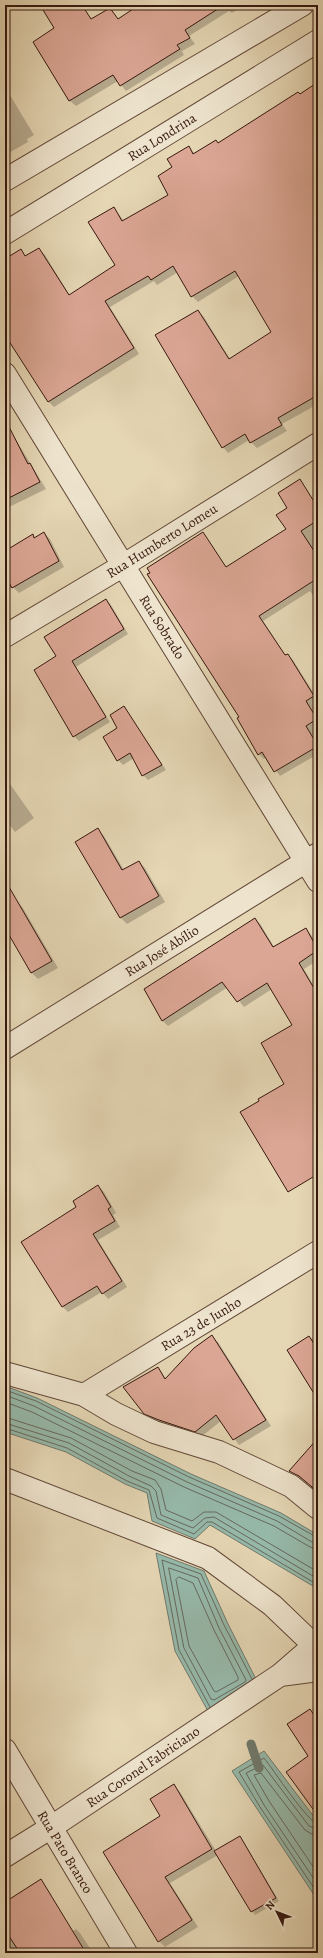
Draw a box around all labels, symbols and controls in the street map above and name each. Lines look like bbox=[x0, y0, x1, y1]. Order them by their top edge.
street label: Rua Londrina bbox=[124, 108, 200, 166]
street label: Rua Humberto Lomeu bbox=[103, 499, 221, 583]
street label: Rua Sobrado bbox=[135, 591, 189, 663]
street label: Rua José Abílio bbox=[121, 921, 203, 981]
street label: Rua 23 de Junho bbox=[157, 1292, 245, 1355]
street label: Rua Coronel Fabriciano bbox=[82, 1722, 204, 1812]
street label: Rua Pato Branco bbox=[33, 1807, 97, 1897]
north arrow bbox=[257, 1892, 297, 1932]
text: N bbox=[262, 1897, 278, 1914]

